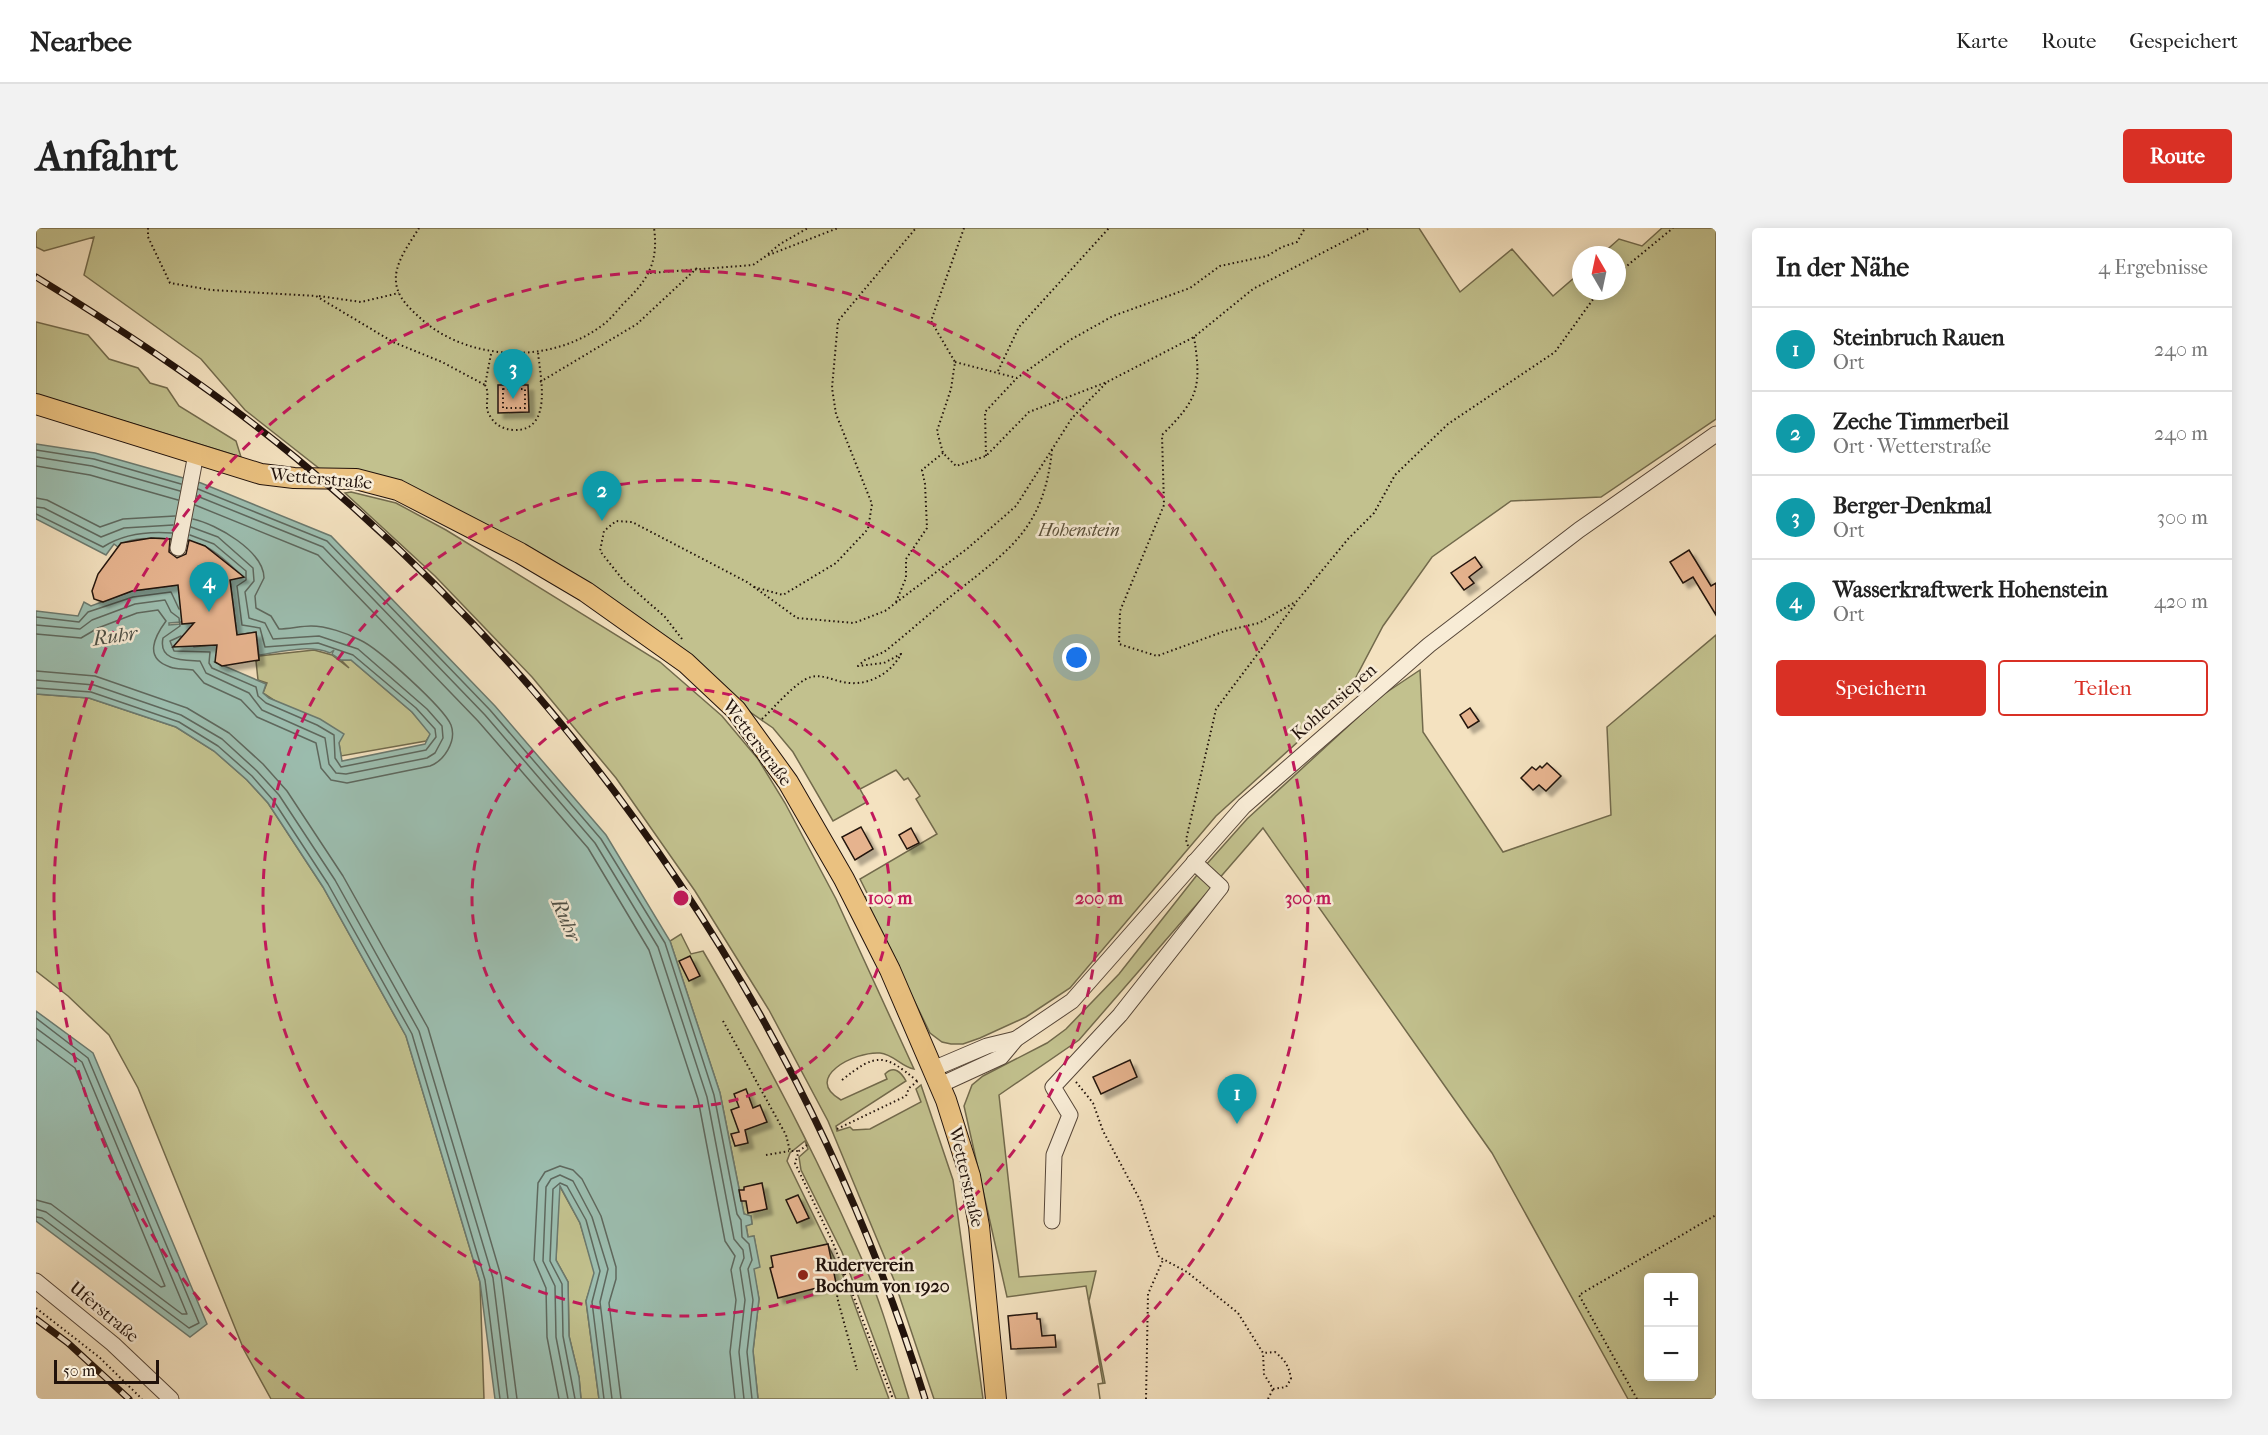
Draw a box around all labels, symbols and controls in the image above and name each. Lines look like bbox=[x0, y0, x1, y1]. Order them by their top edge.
text: Nearbee bbox=[30, 25, 132, 58]
text: Karte bbox=[1956, 29, 2008, 53]
text: Route bbox=[2041, 29, 2096, 53]
text: Gespeichert bbox=[2129, 29, 2238, 53]
button: Route bbox=[2123, 129, 2232, 183]
text: Anfahrt bbox=[36, 132, 178, 181]
north arrow bbox=[1572, 246, 1626, 300]
text: In der Nähe bbox=[1776, 252, 1909, 283]
text: 4 Ergebnisse bbox=[2098, 256, 2208, 279]
text: Steinbruch Rauen bbox=[1833, 325, 2005, 351]
text: 1 bbox=[1792, 338, 1799, 361]
text: 240 m bbox=[2154, 338, 2208, 361]
pin: 3 bbox=[494, 350, 532, 399]
text: Ort bbox=[1833, 351, 1865, 374]
text: Zeche Timmerbeil bbox=[1833, 409, 2009, 435]
text: 2 bbox=[1790, 422, 1801, 445]
text: 240 m bbox=[2154, 422, 2208, 445]
text: Ort · Wetterstraße bbox=[1833, 435, 1991, 458]
street label: Wetterstraße bbox=[268, 464, 373, 494]
pin: 2 bbox=[582, 472, 622, 521]
text: Berger-Denkmal bbox=[1833, 493, 1992, 519]
text: 3 bbox=[1791, 506, 1800, 529]
text: 300 m bbox=[2157, 506, 2208, 529]
text: Ort bbox=[1833, 519, 1865, 542]
park label: Hohenstein bbox=[1037, 520, 1120, 541]
pin: 4 bbox=[190, 562, 228, 612]
text: Wasserkraftwerk Hohenstein bbox=[1833, 577, 2108, 603]
text: 4 bbox=[1790, 590, 1801, 613]
text: 420 m bbox=[2154, 590, 2208, 613]
text: Ort bbox=[1833, 603, 1865, 626]
water label: Ruhr bbox=[89, 621, 141, 651]
your location bbox=[1062, 643, 1091, 672]
street label: Kohlensiepen bbox=[1287, 659, 1381, 745]
button: Speichern bbox=[1776, 660, 1986, 716]
button: Teilen bbox=[1998, 660, 2208, 716]
street label: Wetterstraße bbox=[717, 695, 796, 790]
centre of rings bbox=[671, 888, 691, 908]
text: 100 m bbox=[867, 888, 914, 909]
text: 200 m bbox=[1075, 888, 1124, 909]
text: 300 m bbox=[1285, 888, 1332, 909]
water label: Ruhr bbox=[546, 893, 586, 947]
pin: 1 bbox=[1218, 1074, 1256, 1124]
street label: Wetterstraße bbox=[944, 1124, 988, 1229]
place label: Ruderverein Bochum von 1920 bbox=[815, 1255, 950, 1297]
marker: Ruderverein Bochum von 1920 bbox=[796, 1268, 810, 1282]
map controls bbox=[1644, 1273, 1698, 1381]
button: + bbox=[1644, 1273, 1698, 1327]
street label: Uferstraße bbox=[65, 1277, 143, 1347]
button: − bbox=[1644, 1327, 1698, 1381]
scale bar bbox=[54, 1357, 159, 1384]
text: 50 m bbox=[63, 1361, 95, 1380]

